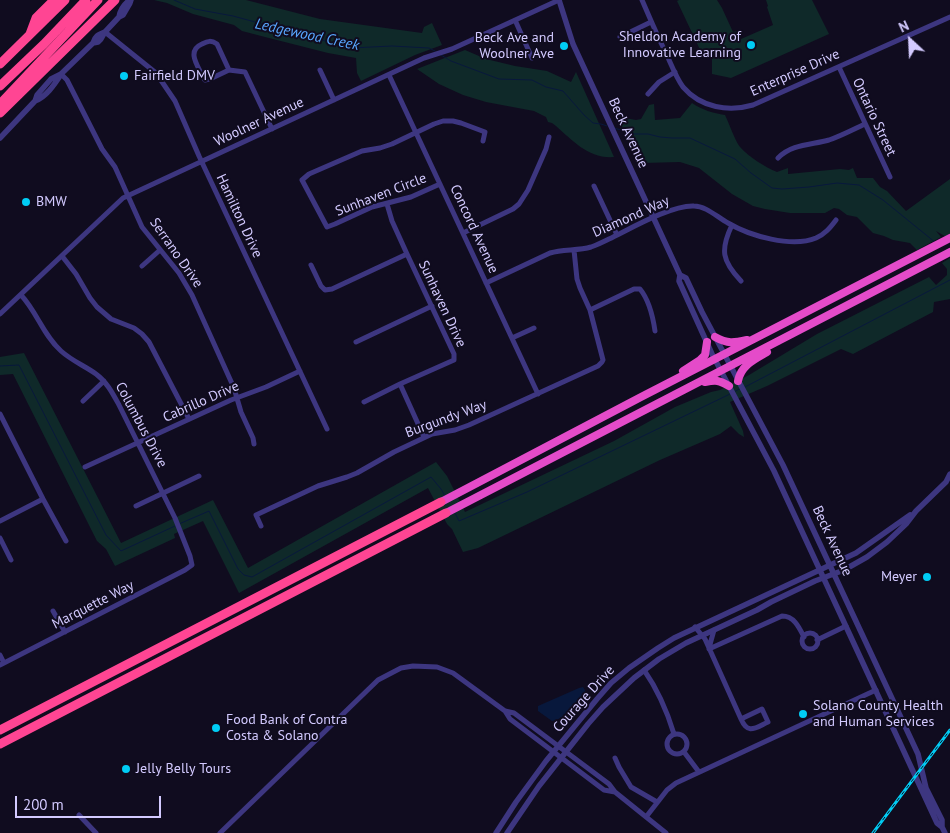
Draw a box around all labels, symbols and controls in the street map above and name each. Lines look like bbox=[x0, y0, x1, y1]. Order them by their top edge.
water label: Ledgewood Creek bbox=[253, 15, 361, 55]
north arrow bbox=[885, 15, 935, 65]
text: N bbox=[896, 16, 912, 37]
place label: Sheldon Academy of Innovative Learning bbox=[619, 29, 741, 62]
place label: Beck Ave and Woolner Ave bbox=[475, 30, 554, 62]
marker: Sheldon Academy of Innovative Learning bbox=[745, 39, 757, 51]
marker: Beck Ave and Woolner Ave bbox=[558, 40, 570, 52]
street label: Enterprise Drive bbox=[748, 46, 842, 100]
place label: Fairfield DMV bbox=[134, 68, 215, 84]
marker: Fairfield DMV bbox=[118, 70, 130, 82]
street label: Ontario Street bbox=[849, 75, 899, 159]
street label: Woolner Avenue bbox=[211, 94, 307, 150]
street label: Beck Avenue bbox=[604, 95, 652, 171]
street label: Sunhaven Circle bbox=[333, 170, 429, 220]
street label: Hamilton Drive bbox=[212, 171, 266, 261]
street label: Concord Avenue bbox=[446, 182, 502, 276]
street label: Diamond Way bbox=[590, 193, 672, 241]
place label: BMW bbox=[36, 194, 67, 210]
marker: BMW bbox=[20, 196, 32, 208]
street label: Serrano Drive bbox=[146, 215, 206, 291]
street label: Sunhaven Drive bbox=[415, 258, 469, 350]
street label: Cabrillo Drive bbox=[160, 378, 242, 426]
street label: Columbus Drive bbox=[111, 380, 171, 470]
street label: Burgundy Way bbox=[403, 396, 489, 442]
street label: Beck Avenue bbox=[808, 503, 856, 579]
place label: Meyer bbox=[881, 569, 917, 585]
marker: Meyer bbox=[921, 571, 933, 583]
street label: Marquette Way bbox=[49, 577, 137, 633]
street label: Courage Drive bbox=[550, 662, 618, 736]
place label: Solano County Health and Human Services bbox=[813, 698, 943, 730]
marker: Solano County Health and Human Services bbox=[797, 708, 809, 720]
place label: Food Bank of Contra Costa & Solano bbox=[226, 712, 347, 744]
marker: Food Bank of Contra Costa & Solano bbox=[210, 722, 222, 734]
place label: Jelly Belly Tours bbox=[136, 761, 231, 777]
marker: Jelly Belly Tours bbox=[120, 763, 132, 775]
scale bar bbox=[18, 786, 164, 818]
text: 200 m bbox=[23, 795, 64, 814]

